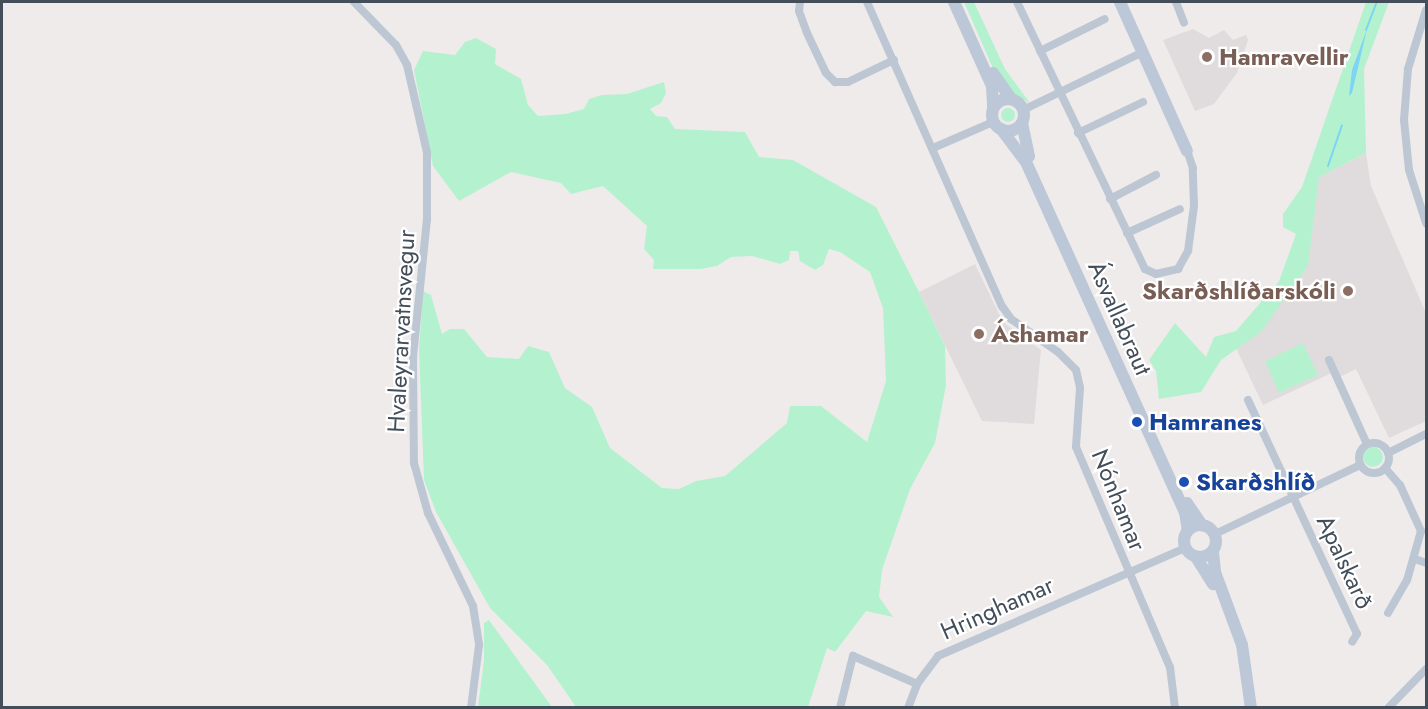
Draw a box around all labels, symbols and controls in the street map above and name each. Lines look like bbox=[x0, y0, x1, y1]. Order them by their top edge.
place label: Hamravellir bbox=[1219, 43, 1349, 71]
marker: Hamravellir bbox=[1200, 50, 1214, 64]
street label: Hvaleyrarvatnsvegur bbox=[381, 229, 421, 433]
street label: Ásvallabraut bbox=[1082, 256, 1158, 380]
place label: Skarðshlíðarskóli bbox=[1142, 277, 1336, 305]
marker: Skarðshlíðarskóli bbox=[1341, 284, 1355, 298]
place label: Áshamar bbox=[991, 320, 1089, 348]
marker: Áshamar bbox=[972, 327, 986, 341]
place label: Hamranes bbox=[1149, 408, 1262, 436]
marker: Hamranes bbox=[1130, 415, 1144, 429]
street label: Nónhamar bbox=[1086, 445, 1152, 555]
place label: Skarðshlíð bbox=[1196, 468, 1315, 496]
marker: Skarðshlíð bbox=[1177, 475, 1191, 489]
street label: Apalskarð bbox=[1311, 510, 1379, 614]
street label: Hringhamar bbox=[936, 570, 1058, 646]

